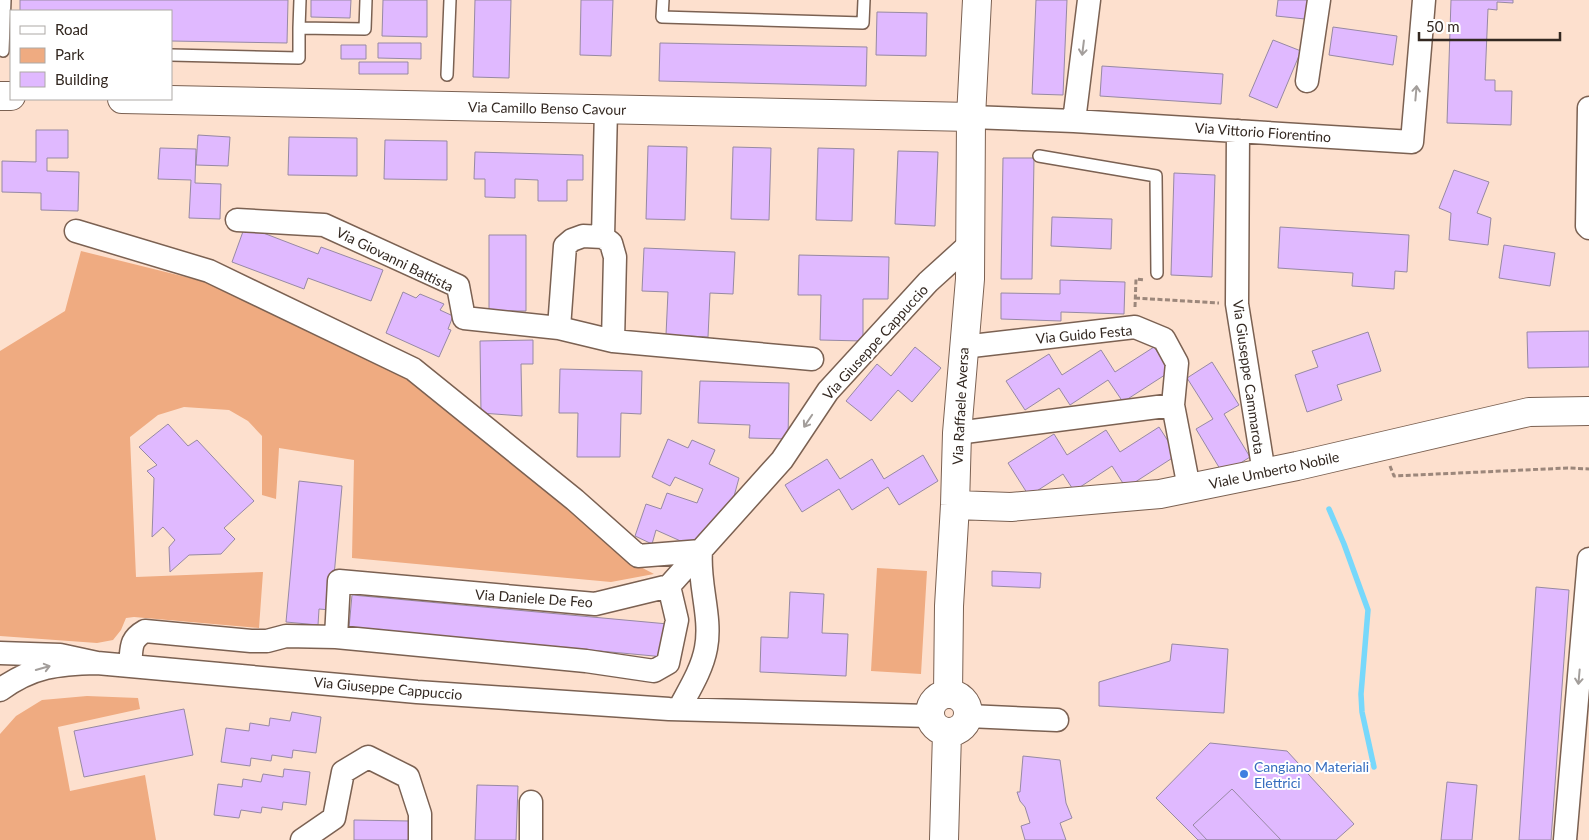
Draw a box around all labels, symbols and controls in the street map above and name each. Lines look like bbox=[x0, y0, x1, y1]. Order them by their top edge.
legend bbox=[10, 10, 172, 100]
scale bar bbox=[1419, 10, 1560, 42]
text: 50 m bbox=[1426, 17, 1460, 35]
text: Road bbox=[55, 20, 88, 38]
one-way arrow bbox=[1078, 40, 1088, 56]
text: Park bbox=[55, 45, 85, 63]
text: Building bbox=[55, 70, 108, 88]
one-way arrow bbox=[1411, 86, 1421, 102]
street label: Via Camillo Benso Cavour bbox=[468, 98, 626, 118]
street label: Via Vittorio Fiorentino bbox=[1194, 119, 1332, 145]
street label: Via Giovanni Battista bbox=[334, 223, 456, 295]
street label: Via Giuseppe Cappuccio bbox=[819, 281, 931, 403]
street label: Via Giuseppe Cammarota bbox=[1230, 299, 1268, 455]
street label: Via Guido Festa bbox=[1035, 321, 1133, 347]
street label: Via Raffaele Aversa bbox=[948, 347, 972, 465]
one-way arrow bbox=[803, 413, 813, 427]
street label: Viale Umberto Nobile bbox=[1207, 448, 1341, 492]
street label: Via Daniele De Feo bbox=[475, 585, 593, 611]
one-way arrow bbox=[35, 663, 51, 673]
one-way arrow bbox=[1574, 669, 1584, 685]
street label: Via Giuseppe Cappuccio bbox=[313, 673, 463, 703]
place label: Cangiano Materiali Elettrici bbox=[1254, 758, 1369, 791]
marker: Cangiano Materiali Elettrici bbox=[1238, 768, 1250, 780]

